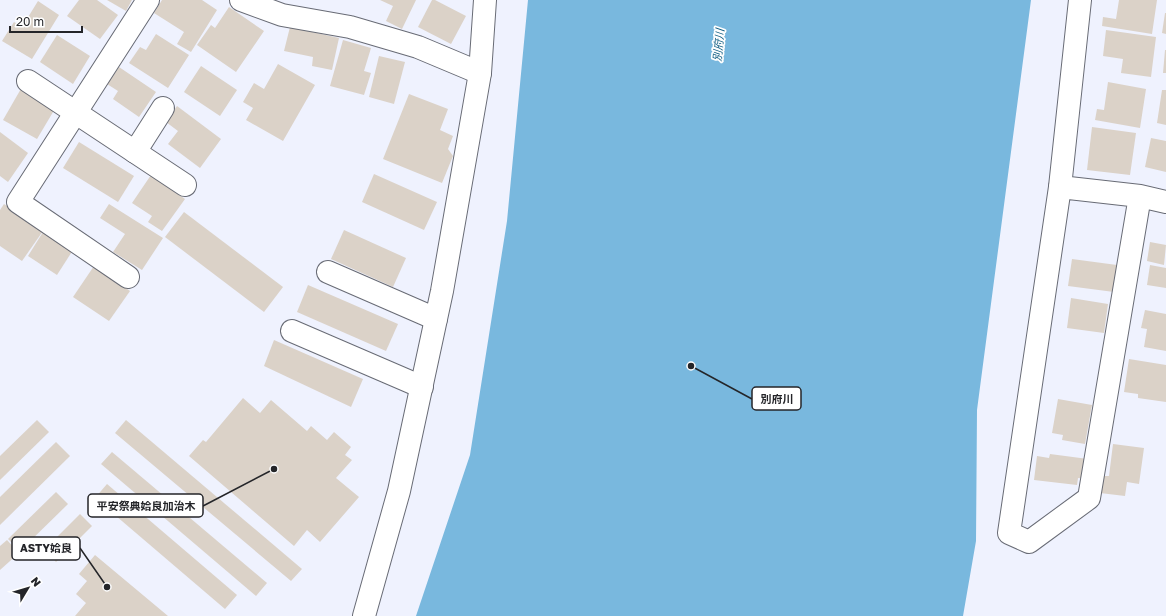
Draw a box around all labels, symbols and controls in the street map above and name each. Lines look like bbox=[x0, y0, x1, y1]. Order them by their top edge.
scale bar bbox=[10, 8, 82, 34]
text: 20 m bbox=[16, 14, 44, 29]
water label: 別府川 bbox=[710, 27, 726, 62]
callout: 別府川 bbox=[752, 387, 801, 410]
text: 別府川 bbox=[761, 392, 794, 405]
callout: 平安祭典姶良加治木 bbox=[88, 494, 203, 517]
text: 平安祭典姶良加治木 bbox=[97, 499, 196, 512]
callout: ASTY姶良 bbox=[12, 537, 80, 560]
text: ASTY姶良 bbox=[20, 541, 72, 554]
north arrow bbox=[8, 568, 48, 608]
text: N bbox=[29, 574, 44, 589]

